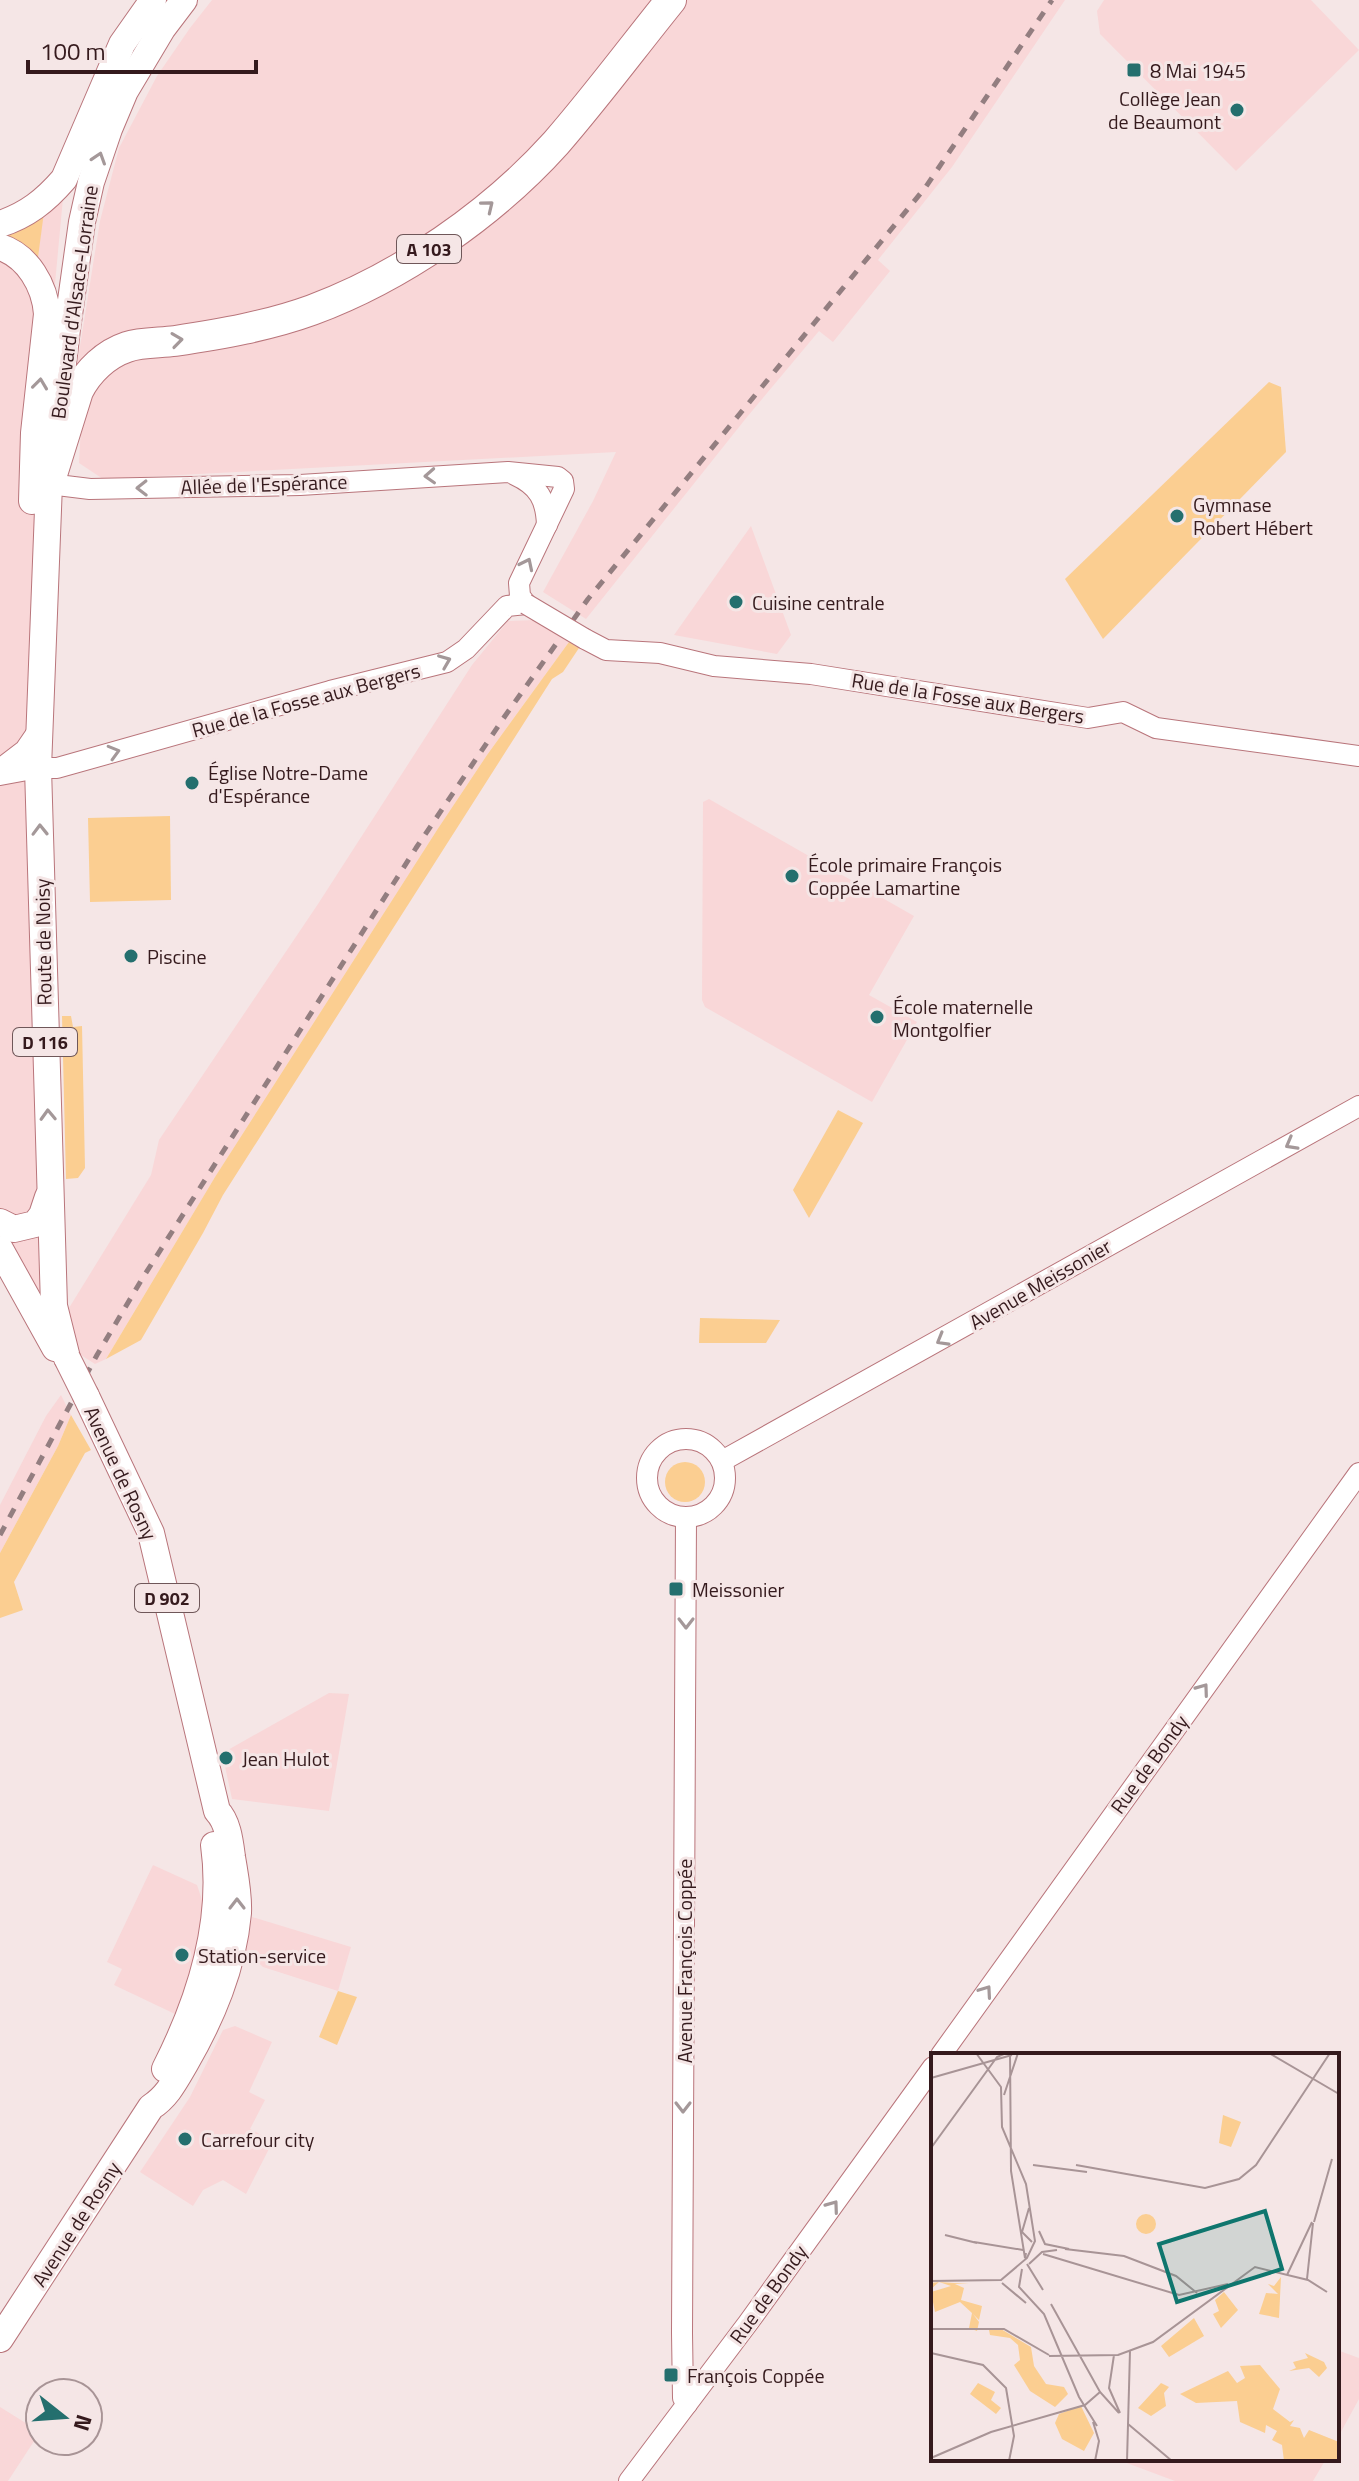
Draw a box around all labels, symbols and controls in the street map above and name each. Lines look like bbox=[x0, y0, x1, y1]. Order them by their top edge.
scale bar bbox=[28, 24, 256, 74]
text: 100 m bbox=[40, 33, 106, 69]
place label: 8 Mai 1945 bbox=[1150, 55, 1246, 86]
marker: 8 Mai 1945 bbox=[1125, 61, 1143, 79]
place label: Collège Jean de Beaumont bbox=[1108, 83, 1221, 137]
marker: Collège Jean de Beaumont bbox=[1228, 101, 1246, 119]
one-way arrow bbox=[89, 152, 105, 166]
street label: Boulevard d'Alsace-Lorraine bbox=[42, 183, 106, 421]
one-way arrow bbox=[479, 201, 494, 215]
road number: A 103 bbox=[397, 235, 461, 263]
one-way arrow bbox=[171, 332, 184, 349]
one-way arrow bbox=[31, 377, 48, 390]
street label: Allée de l'Espérance bbox=[180, 466, 348, 502]
one-way arrow bbox=[423, 467, 436, 484]
one-way arrow bbox=[135, 479, 148, 496]
place label: Gymnase Robert Hébert bbox=[1193, 489, 1313, 543]
marker: Gymnase Robert Hébert bbox=[1168, 507, 1186, 525]
one-way arrow bbox=[517, 558, 533, 573]
place label: Cuisine centrale bbox=[752, 587, 885, 618]
marker: Cuisine centrale bbox=[727, 593, 745, 611]
one-way arrow bbox=[437, 654, 451, 671]
street label: Rue de la Fosse aux Bergers bbox=[188, 655, 424, 745]
street label: Rue de la Fosse aux Bergers bbox=[849, 664, 1087, 732]
one-way arrow bbox=[106, 745, 120, 761]
place label: Église Notre-Dame d'Espérance bbox=[208, 757, 368, 811]
marker: Église Notre-Dame d'Espérance bbox=[183, 774, 201, 792]
one-way arrow bbox=[31, 823, 48, 836]
place label: École primaire François Coppée Lamartine bbox=[808, 849, 1002, 903]
marker: École primaire François Coppée Lamartine bbox=[783, 867, 801, 885]
street label: Route de Noisy bbox=[26, 878, 60, 1006]
place label: Piscine bbox=[147, 941, 206, 972]
marker: Piscine bbox=[122, 947, 140, 965]
place label: École maternelle Montgolfier bbox=[893, 991, 1033, 1045]
marker: École maternelle Montgolfier bbox=[868, 1008, 886, 1026]
road number: D 116 bbox=[13, 1028, 77, 1056]
one-way arrow bbox=[40, 1108, 57, 1121]
one-way arrow bbox=[1284, 1134, 1299, 1149]
street label: Avenue Meissonier bbox=[963, 1231, 1117, 1337]
one-way arrow bbox=[936, 1330, 951, 1346]
street label: Avenue de Rosny bbox=[76, 1401, 166, 1545]
place label: Meissonier bbox=[692, 1574, 785, 1605]
marker: Meissonier bbox=[667, 1580, 685, 1598]
road number: D 902 bbox=[135, 1584, 199, 1612]
one-way arrow bbox=[677, 1617, 695, 1630]
one-way arrow bbox=[1194, 1684, 1208, 1698]
street label: Rue de Bondy bbox=[1102, 1708, 1196, 1820]
place label: Jean Hulot bbox=[242, 1743, 329, 1774]
marker: Jean Hulot bbox=[217, 1749, 235, 1767]
street label: Avenue François Coppée bbox=[669, 1859, 700, 2063]
one-way arrow bbox=[228, 1897, 246, 1910]
place label: Station-service bbox=[198, 1940, 326, 1971]
marker: Station-service bbox=[173, 1946, 191, 1964]
one-way arrow bbox=[976, 1986, 991, 2000]
inset map bbox=[931, 2053, 1339, 2461]
one-way arrow bbox=[674, 2101, 692, 2114]
place label: Carrefour city bbox=[201, 2124, 315, 2155]
marker: Carrefour city bbox=[176, 2130, 194, 2148]
street label: Avenue de Rosny bbox=[24, 2155, 128, 2293]
one-way arrow bbox=[823, 2200, 838, 2215]
street label: Rue de Bondy bbox=[721, 2238, 815, 2350]
place label: François Coppée bbox=[687, 2360, 825, 2391]
marker: François Coppée bbox=[662, 2366, 680, 2384]
north arrow bbox=[24, 2377, 104, 2457]
text: N bbox=[65, 2411, 102, 2435]

